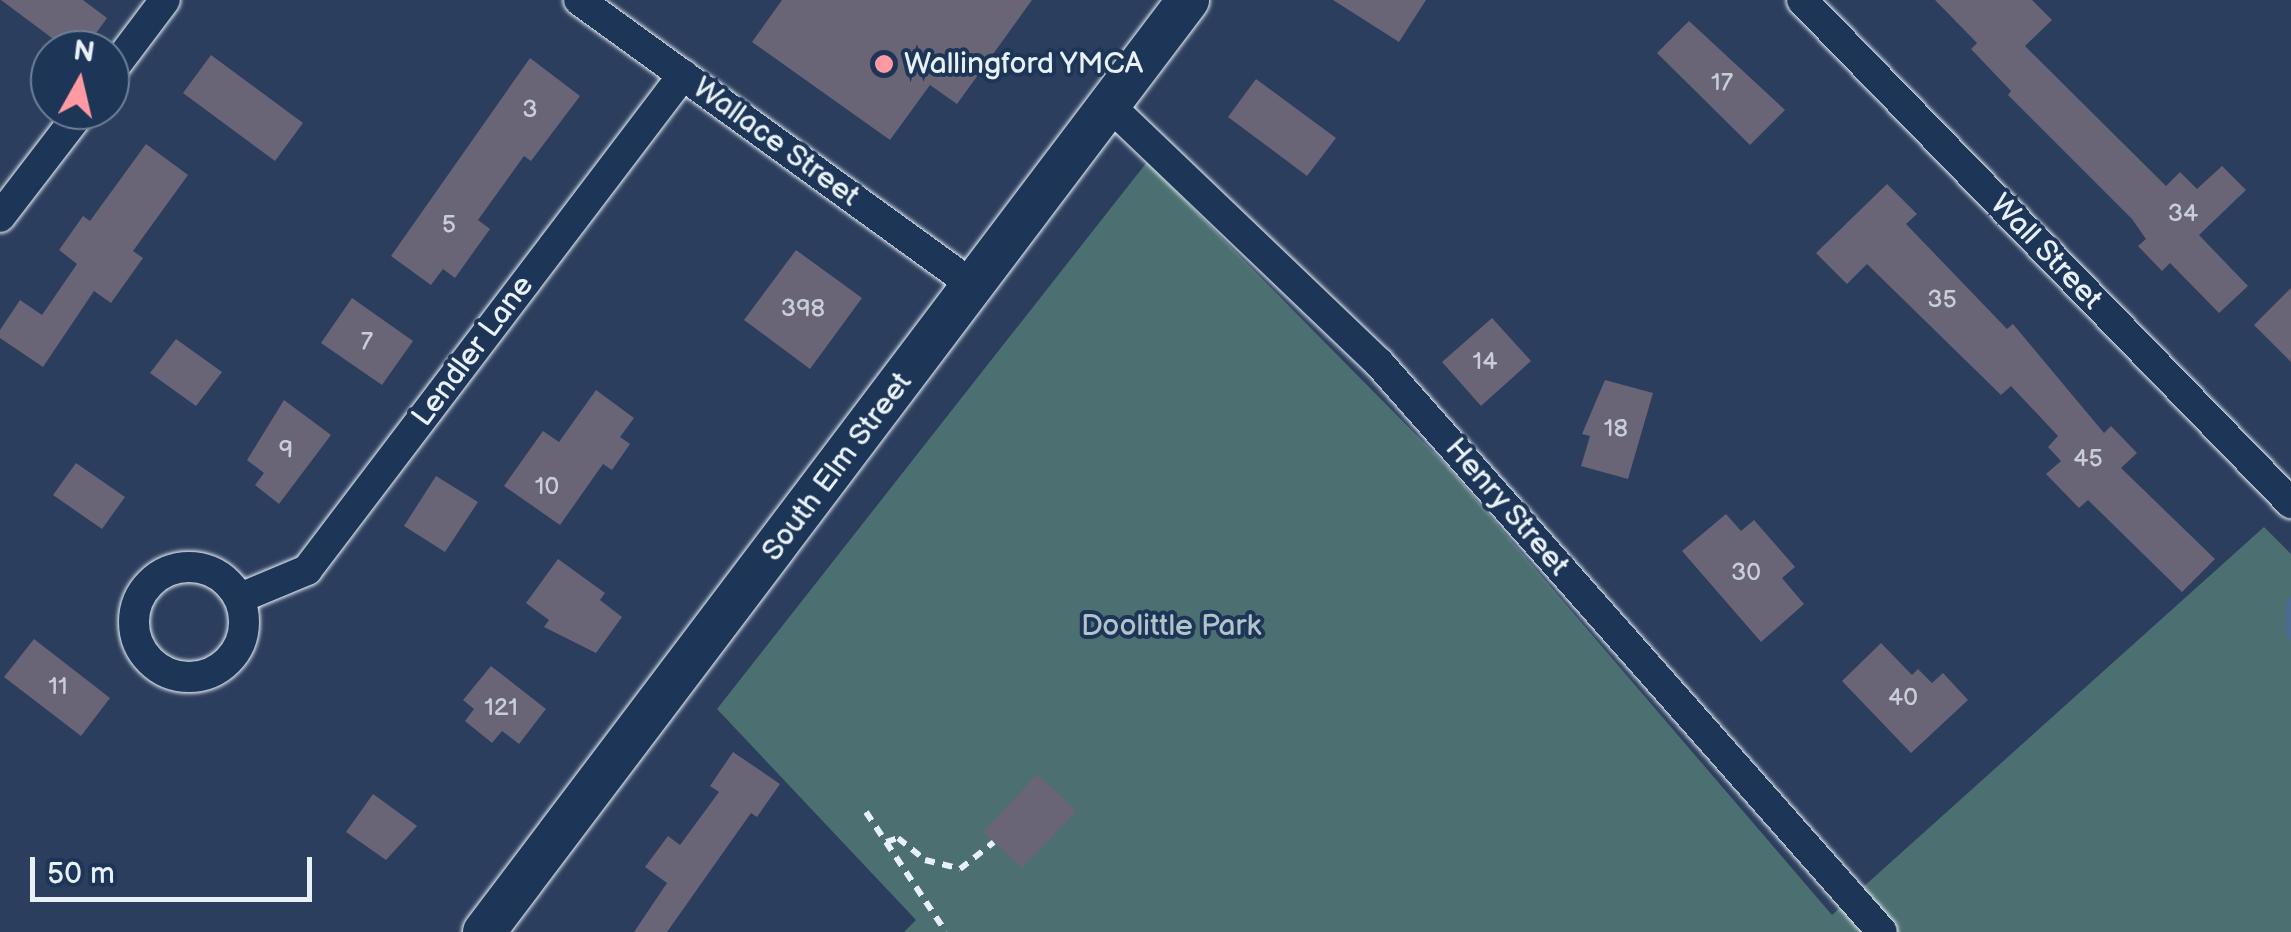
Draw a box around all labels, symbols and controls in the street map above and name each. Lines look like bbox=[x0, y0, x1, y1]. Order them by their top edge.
north arrow bbox=[30, 30, 130, 130]
text: N bbox=[71, 34, 97, 70]
place label: Wallingford YMCA bbox=[904, 46, 1145, 82]
marker: Wallingford YMCA bbox=[873, 53, 895, 75]
house number: 17 bbox=[1711, 68, 1733, 98]
street label: Wallace Street bbox=[686, 70, 866, 214]
house number: 3 bbox=[522, 95, 538, 125]
street label: Wall Street bbox=[1982, 187, 2110, 317]
house number: 34 bbox=[2168, 199, 2198, 229]
house number: 5 bbox=[442, 210, 456, 240]
street label: Lendler Lane bbox=[405, 268, 541, 434]
house number: 35 bbox=[1927, 285, 1957, 315]
house number: 398 bbox=[781, 294, 825, 324]
house number: 7 bbox=[361, 327, 373, 357]
house number: 14 bbox=[1473, 347, 1497, 377]
street label: South Elm Street bbox=[754, 365, 920, 569]
house number: 18 bbox=[1604, 414, 1628, 444]
street label: Henry Street bbox=[1437, 430, 1577, 584]
house number: 9 bbox=[279, 435, 293, 465]
house number: 45 bbox=[2073, 444, 2103, 474]
house number: 10 bbox=[535, 472, 559, 502]
house number: 30 bbox=[1731, 558, 1761, 588]
park label: Doolittle Park bbox=[1081, 608, 1261, 644]
house number: 11 bbox=[48, 672, 68, 702]
house number: 40 bbox=[1888, 683, 1918, 713]
house number: 121 bbox=[484, 693, 518, 723]
scale bar bbox=[35, 837, 318, 899]
text: 50 m bbox=[47, 856, 115, 892]

